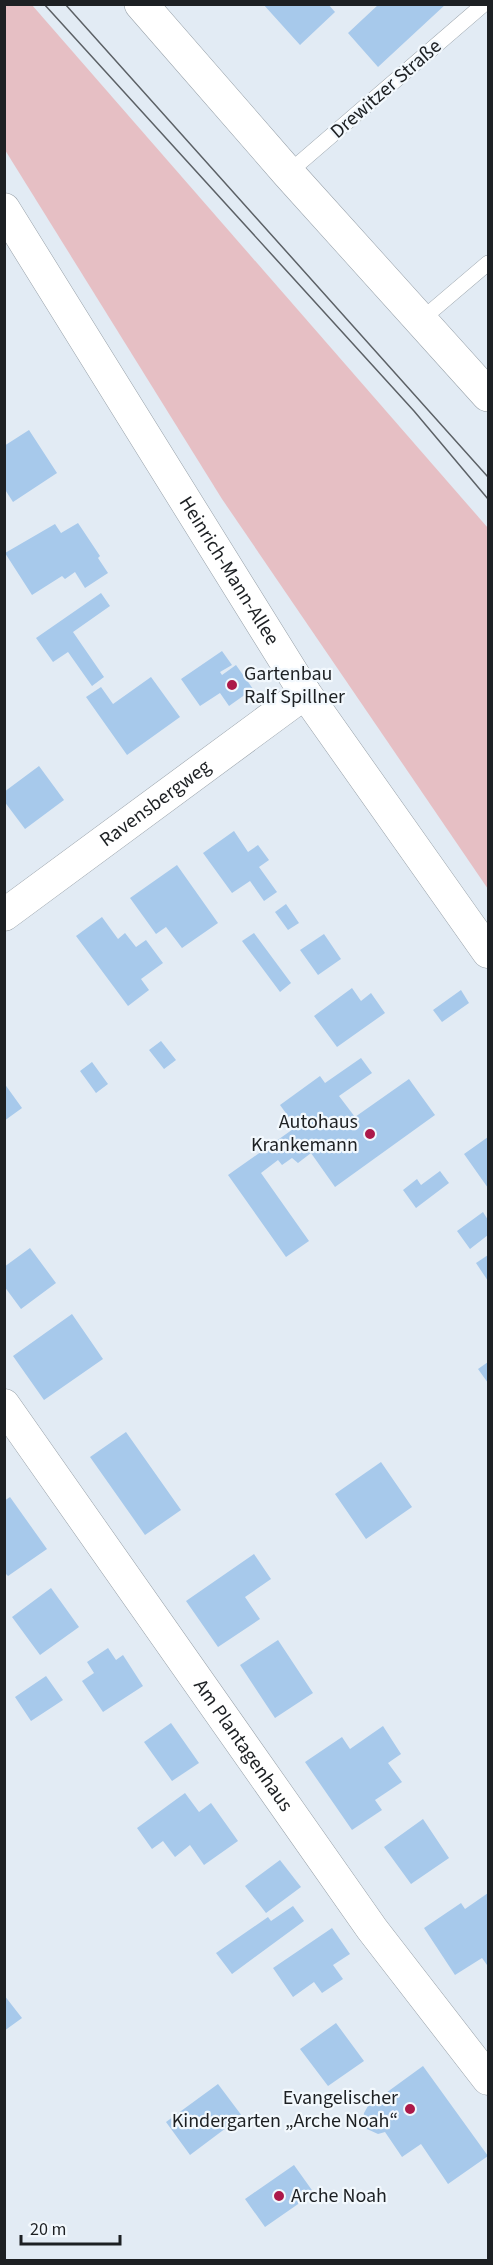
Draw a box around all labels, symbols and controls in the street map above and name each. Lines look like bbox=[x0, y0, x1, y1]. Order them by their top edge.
street label: Drewitzer Straße bbox=[324, 33, 448, 145]
street label: Heinrich-Mann-Allee bbox=[172, 491, 286, 651]
place label: Gartenbau Ralf Spillner bbox=[244, 660, 345, 711]
marker: Gartenbau Ralf Spillner bbox=[225, 678, 239, 692]
street label: Ravensbergweg bbox=[94, 753, 217, 854]
place label: Autohaus Krankemann bbox=[251, 1108, 358, 1159]
marker: Autohaus Krankemann bbox=[363, 1127, 377, 1141]
street label: Am Plantagenhaus bbox=[187, 1673, 299, 1817]
place label: Evangelischer Kindergarten „Arche Noah“ bbox=[172, 2084, 398, 2135]
marker: Evangelischer Kindergarten „Arche Noah“ bbox=[403, 2102, 417, 2116]
place label: Arche Noah bbox=[291, 2182, 387, 2210]
marker: Arche Noah bbox=[272, 2189, 286, 2203]
scale bar bbox=[21, 2208, 120, 2246]
text: 20 m bbox=[30, 2217, 66, 2242]

